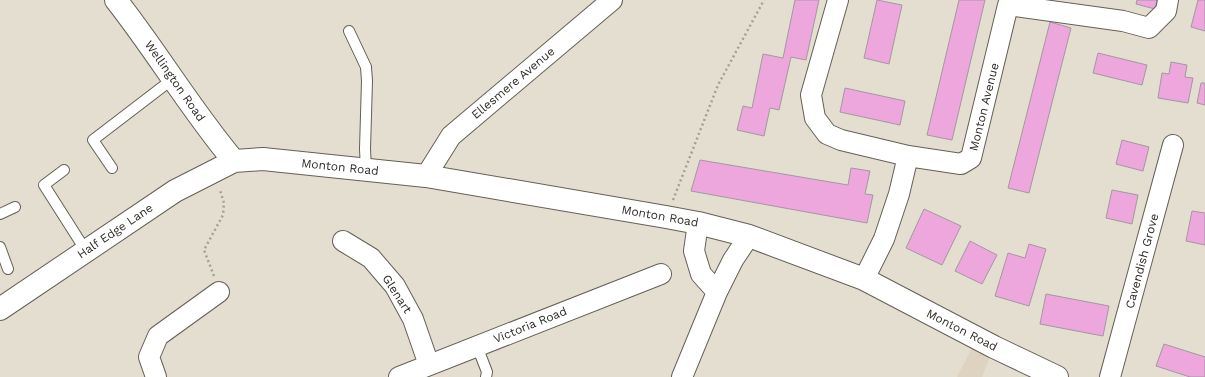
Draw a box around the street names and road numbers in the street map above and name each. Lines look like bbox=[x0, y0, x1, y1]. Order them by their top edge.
street label: Wellington Road bbox=[142, 38, 208, 124]
street label: Ellesmere Avenue bbox=[469, 44, 558, 122]
street label: Monton Avenue bbox=[966, 61, 1002, 153]
street label: Monton Road bbox=[301, 156, 379, 178]
street label: Half Edge Lane bbox=[75, 200, 156, 261]
street label: Monton Road bbox=[621, 202, 699, 230]
street label: Cavendish Grove bbox=[1123, 212, 1161, 310]
street label: Glenart bbox=[379, 272, 415, 316]
street label: Victoria Road bbox=[491, 304, 569, 346]
street label: Monton Road bbox=[924, 306, 1000, 354]

